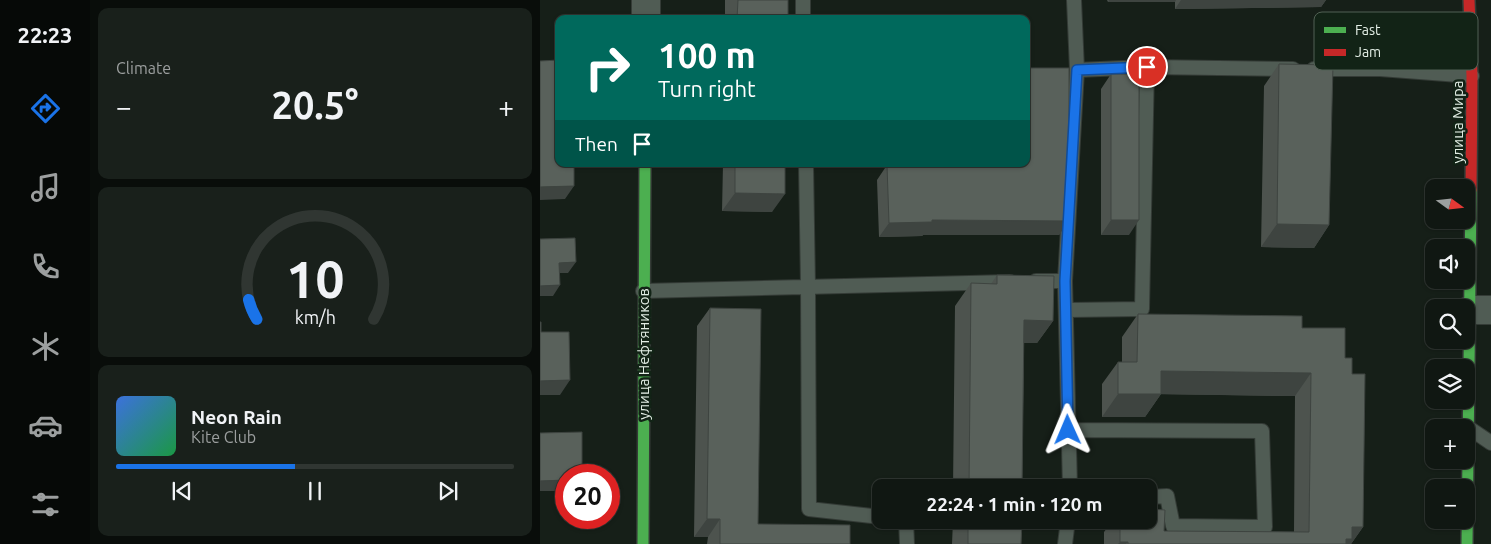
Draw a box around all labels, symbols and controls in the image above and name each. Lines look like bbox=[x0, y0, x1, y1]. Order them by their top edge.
legend bbox=[1314, 12, 1478, 70]
text: 22:23 bbox=[17, 22, 73, 47]
text: Fast bbox=[1355, 22, 1381, 38]
icon: right bbox=[575, 35, 640, 100]
text: 100 m bbox=[658, 35, 756, 75]
text: Jam bbox=[1355, 44, 1381, 60]
pin bbox=[1126, 46, 1168, 88]
icon: arrive bbox=[1133, 53, 1161, 81]
text: Climate bbox=[116, 59, 171, 77]
text: Turn right bbox=[658, 76, 756, 101]
street label: улица Мира bbox=[1449, 81, 1466, 163]
text: 20.5° bbox=[271, 84, 359, 126]
icon: directions bbox=[28, 91, 63, 126]
text: − bbox=[116, 91, 132, 122]
text: + bbox=[498, 91, 514, 122]
icon: arrive bbox=[628, 130, 656, 158]
text: Then bbox=[575, 133, 618, 155]
icon: music bbox=[28, 170, 63, 205]
north arrow bbox=[1425, 179, 1475, 229]
map controls bbox=[1425, 179, 1475, 529]
button: sound bbox=[1425, 239, 1475, 289]
icon: phone bbox=[28, 249, 63, 284]
text: 10 bbox=[286, 250, 344, 308]
street label: улица Нефтяников bbox=[635, 288, 652, 420]
button: search bbox=[1425, 299, 1475, 349]
text: km/h bbox=[294, 307, 336, 327]
icon: climate bbox=[28, 329, 63, 364]
button: layers bbox=[1425, 359, 1475, 409]
position arrow bbox=[1041, 403, 1093, 455]
text: Neon Rain bbox=[191, 406, 282, 428]
icon: car bbox=[28, 408, 63, 443]
button: + bbox=[1425, 419, 1475, 469]
text: Kite Club bbox=[191, 428, 256, 446]
speed limit sign: 20 bbox=[555, 464, 620, 529]
icon: previous bbox=[168, 477, 196, 505]
icon: pause bbox=[301, 477, 329, 505]
icon: next bbox=[434, 477, 462, 505]
button: − bbox=[1425, 479, 1475, 529]
icon: filters bbox=[28, 487, 63, 522]
text: 22:24 · 1 min · 120 m bbox=[927, 493, 1102, 515]

